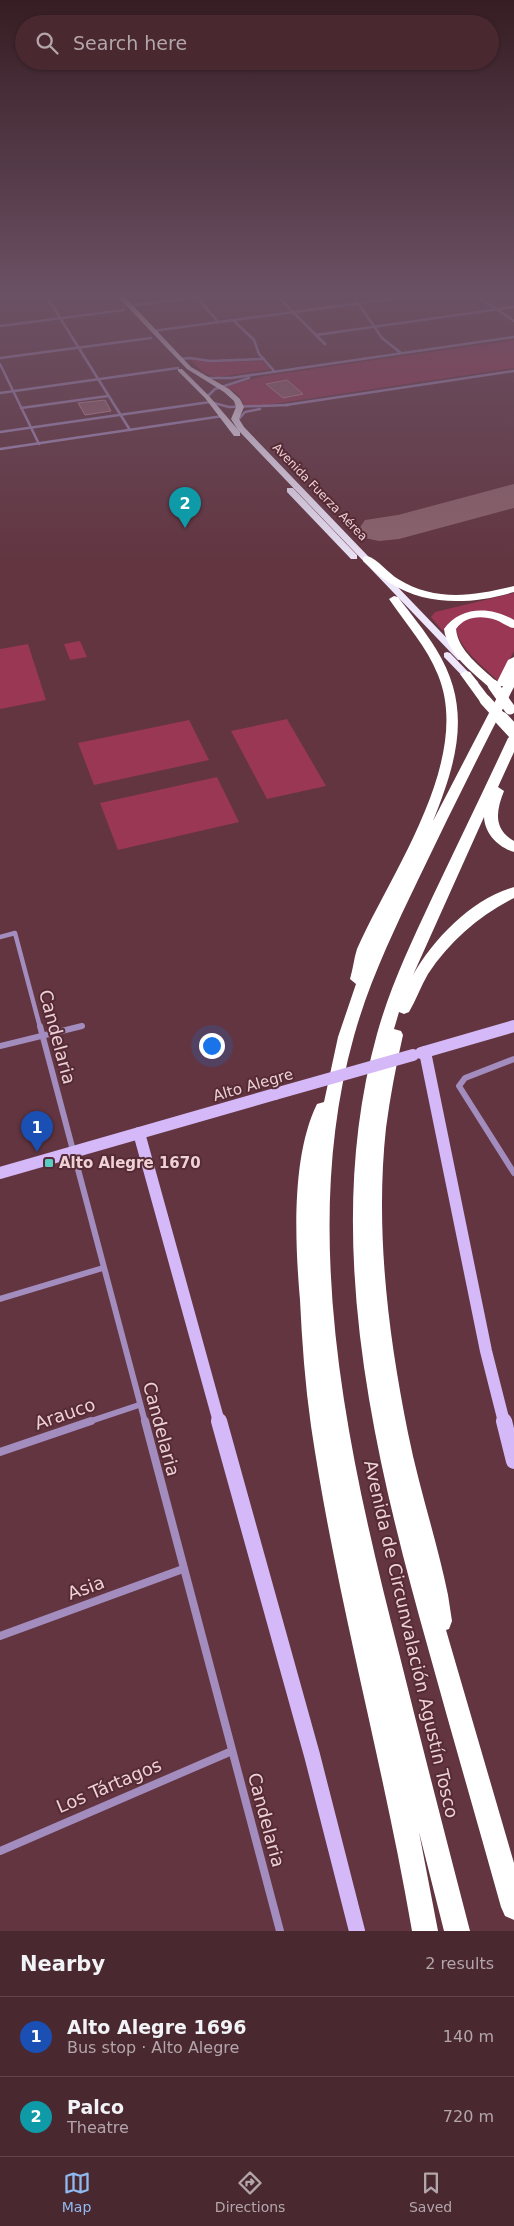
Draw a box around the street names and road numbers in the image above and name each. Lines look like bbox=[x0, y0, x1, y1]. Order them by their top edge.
street label: Avenida Fuerza Aérea bbox=[270, 440, 370, 544]
street label: Candelaria bbox=[35, 987, 80, 1086]
street label: Alto Alegre bbox=[211, 1065, 295, 1105]
street label: Candelaria bbox=[139, 1379, 184, 1478]
street label: Arauco bbox=[32, 1393, 98, 1434]
street label: Avenida de Circunvalación Agustín Tosco bbox=[360, 1458, 463, 1820]
street label: Asia bbox=[65, 1571, 107, 1604]
street label: Los Tártagos bbox=[53, 1754, 165, 1817]
street label: Candelaria bbox=[244, 1770, 289, 1869]

